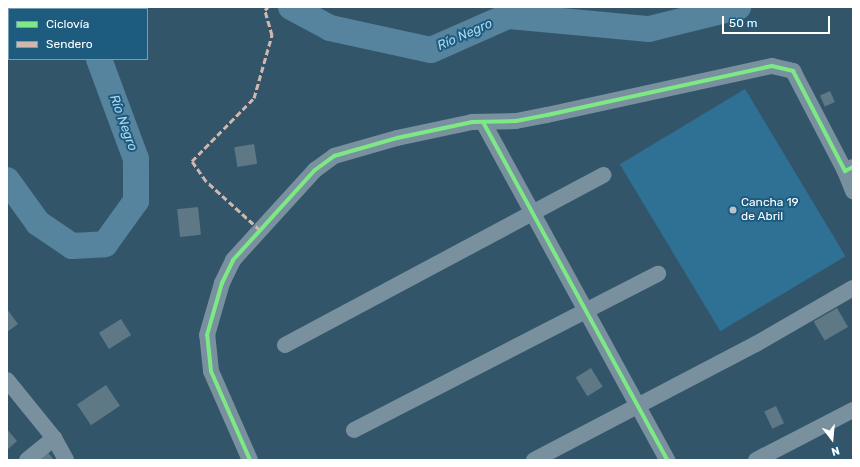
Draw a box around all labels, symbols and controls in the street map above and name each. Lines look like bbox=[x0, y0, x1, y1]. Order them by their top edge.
legend bbox=[8, 8, 148, 60]
scale bar bbox=[724, 8, 832, 34]
water label: Río Negro bbox=[435, 16, 495, 54]
text: 50 m bbox=[729, 16, 757, 30]
text: Ciclovía bbox=[46, 17, 89, 31]
text: Sendero bbox=[46, 37, 93, 51]
water label: Río Negro bbox=[106, 93, 140, 153]
place label: Cancha 19 de Abril bbox=[741, 196, 799, 224]
marker: Cancha 19 de Abril bbox=[728, 205, 738, 215]
north arrow bbox=[812, 419, 852, 459]
text: N bbox=[830, 444, 841, 458]

